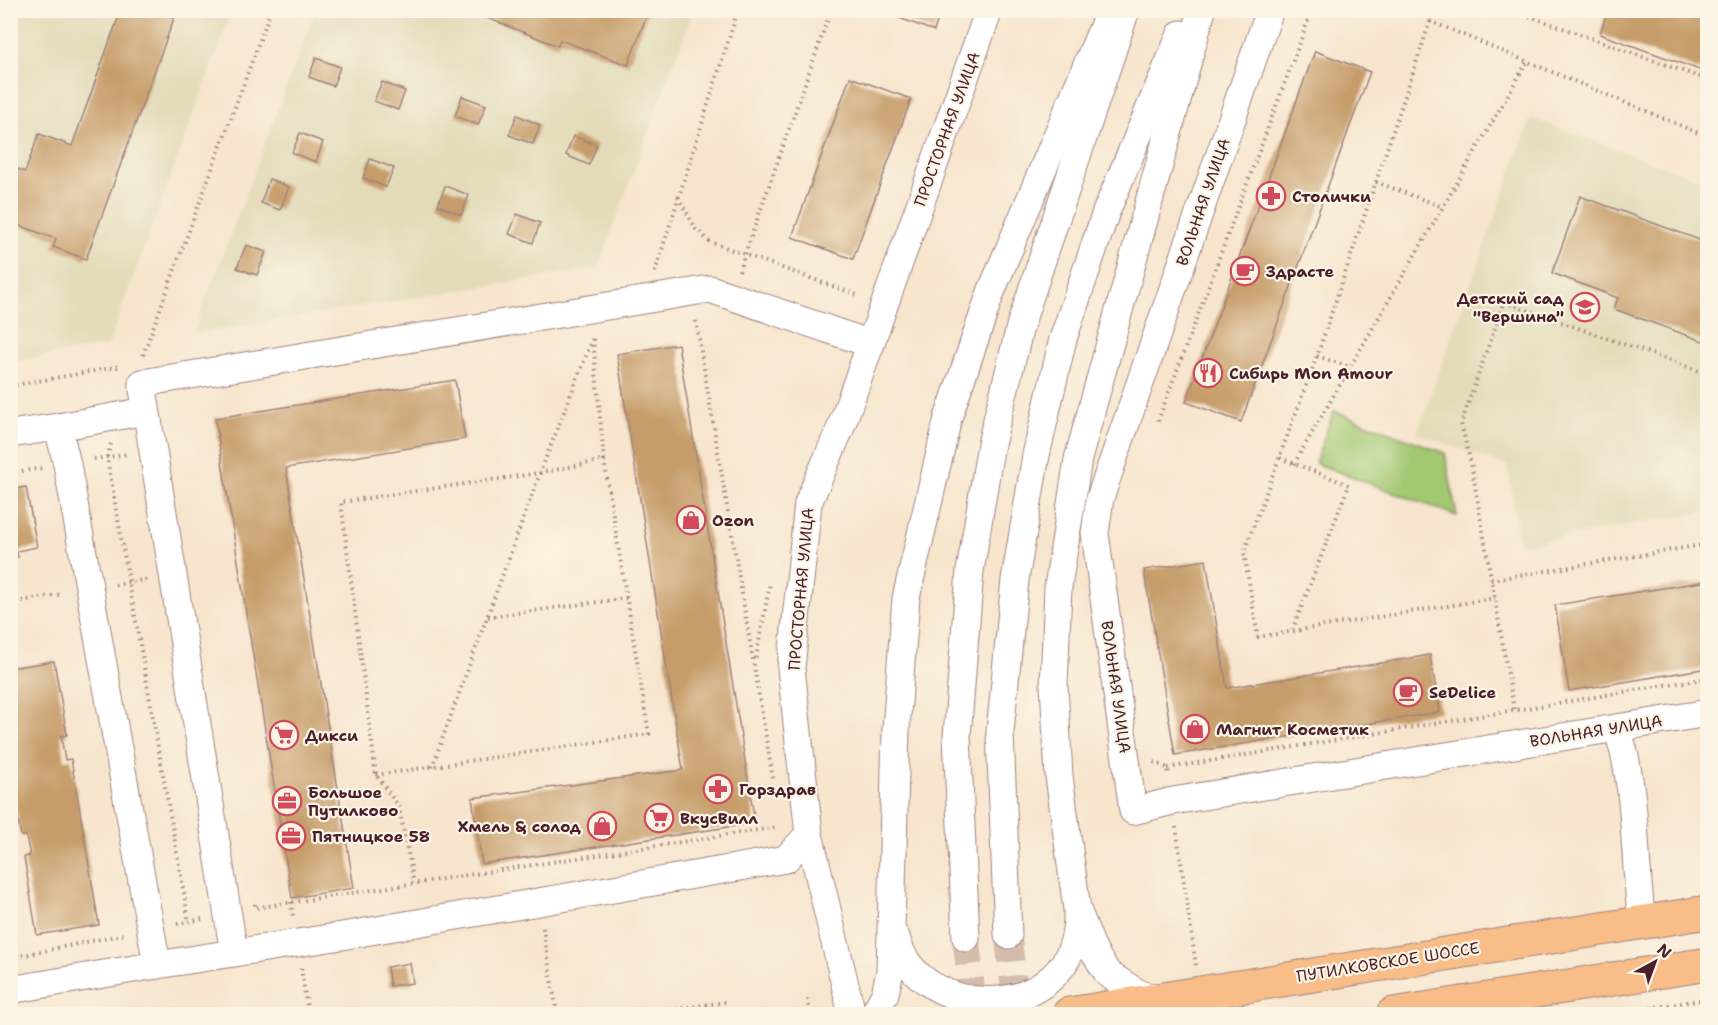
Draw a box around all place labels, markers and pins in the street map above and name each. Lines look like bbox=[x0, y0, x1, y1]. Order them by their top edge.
pharmacy icon: Столички bbox=[1255, 180, 1287, 212]
place label: Столички bbox=[1292, 186, 1371, 207]
cafe icon: Здрасте bbox=[1229, 255, 1261, 287]
place label: Здрасте bbox=[1266, 261, 1335, 282]
place label: Детский сад "Вершина" bbox=[1457, 288, 1565, 327]
school or university icon: Детский сад "Вершина" bbox=[1569, 291, 1601, 323]
restaurant icon: Сибирь Mon Amour bbox=[1192, 357, 1224, 389]
place label: Сибирь Mon Amour bbox=[1229, 363, 1394, 384]
shop icon: Ozon bbox=[675, 504, 707, 536]
place label: Ozon bbox=[712, 510, 755, 531]
cafe icon: SeDelice bbox=[1392, 676, 1424, 708]
place label: SeDelice bbox=[1429, 682, 1497, 703]
shop icon: Магнит Косметик bbox=[1179, 713, 1211, 745]
supermarket icon: Дикси bbox=[268, 719, 300, 751]
place label: Магнит Косметик bbox=[1216, 719, 1369, 740]
place label: Дикси bbox=[305, 725, 358, 746]
pharmacy icon: Горздрав bbox=[702, 773, 734, 805]
place label: Горздрав bbox=[739, 779, 816, 800]
place label: Большое Путилково bbox=[308, 782, 398, 821]
office icon: Большое Путилково bbox=[271, 785, 303, 817]
supermarket icon: ВкусВилл bbox=[643, 802, 675, 834]
place label: ВкусВилл bbox=[680, 808, 758, 829]
shop icon: Хмель & солод bbox=[586, 810, 618, 842]
place label: Хмель & солод bbox=[458, 816, 582, 837]
office icon: Пятницкое 58 bbox=[275, 820, 307, 852]
place label: Пятницкое 58 bbox=[312, 826, 430, 847]

